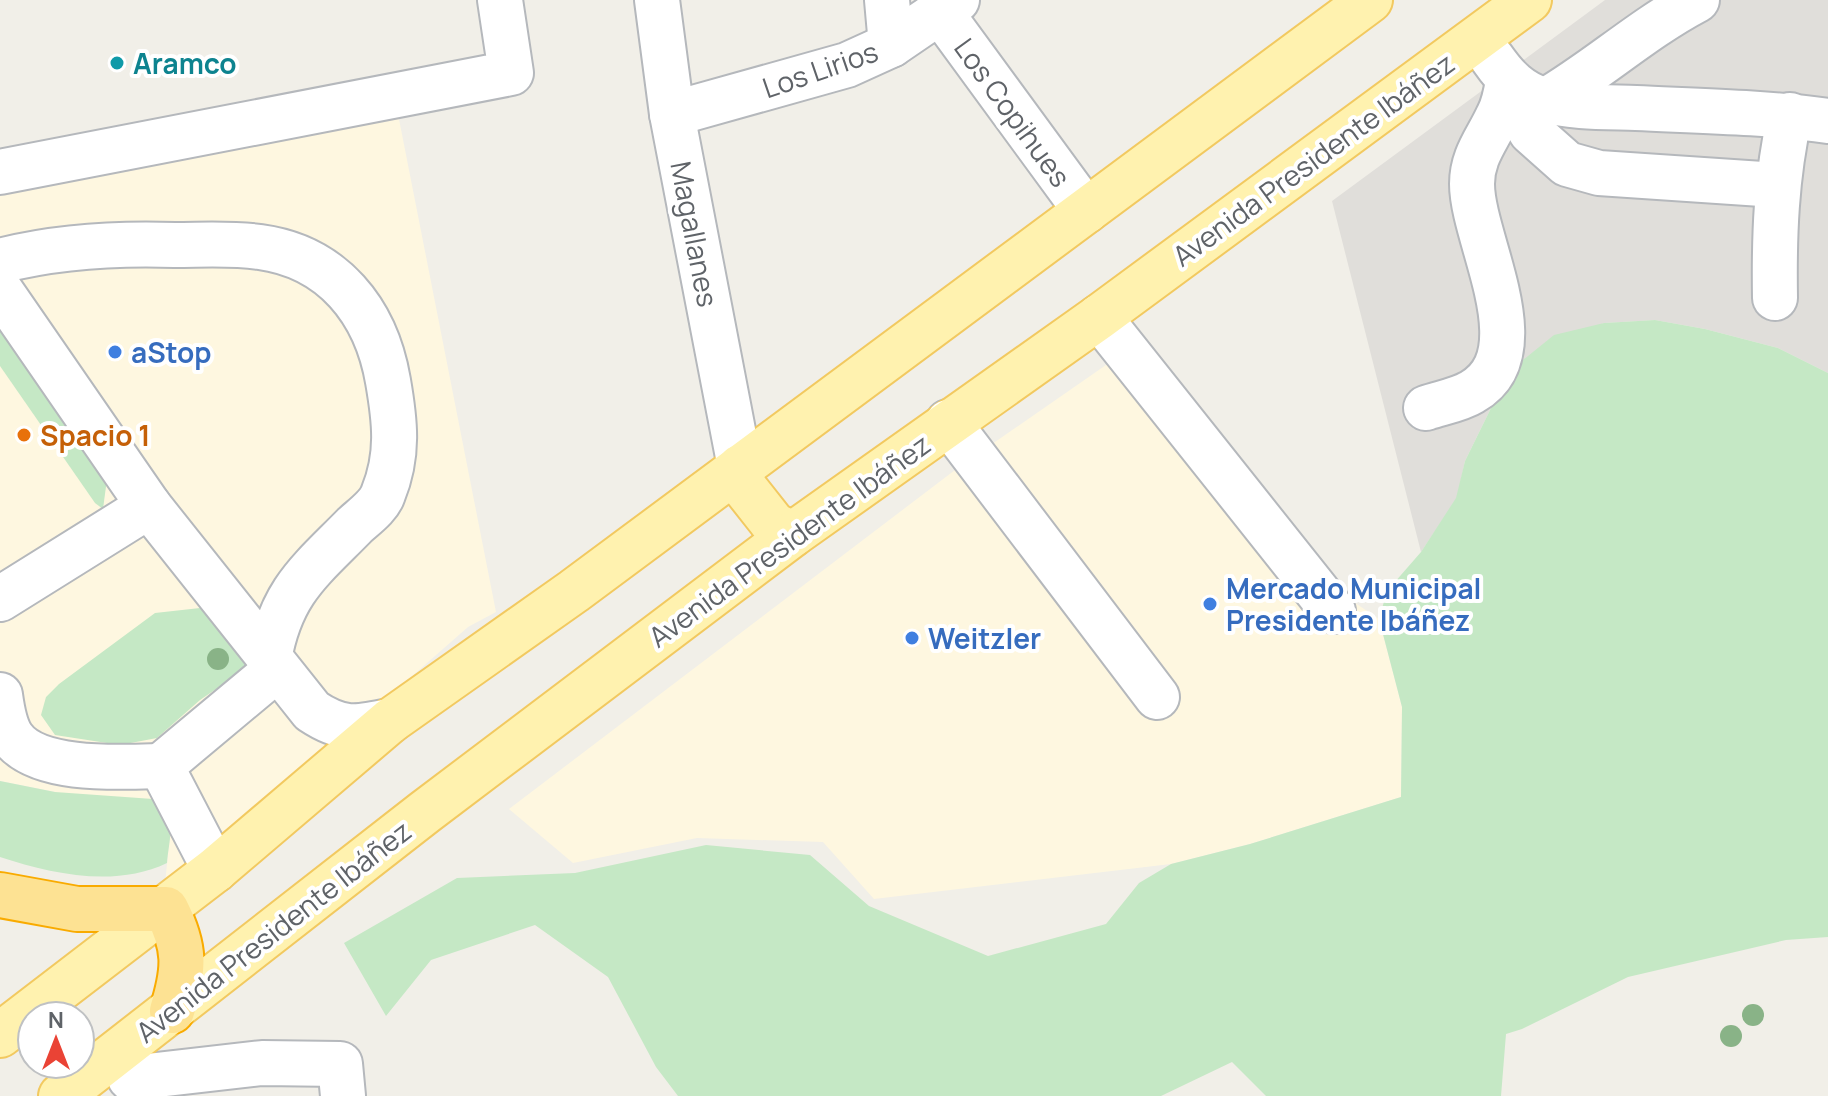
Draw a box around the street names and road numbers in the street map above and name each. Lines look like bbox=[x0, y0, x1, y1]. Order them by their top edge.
street label: Los Copihues bbox=[946, 30, 1080, 194]
street label: Los Lirios bbox=[757, 32, 883, 106]
street label: Avenida Presidente Ibáñez bbox=[1164, 44, 1462, 274]
street label: Magallanes bbox=[662, 158, 728, 310]
street label: Avenida Presidente Ibáñez bbox=[640, 425, 938, 655]
street label: Avenida Presidente Ibáñez bbox=[127, 811, 419, 1051]

